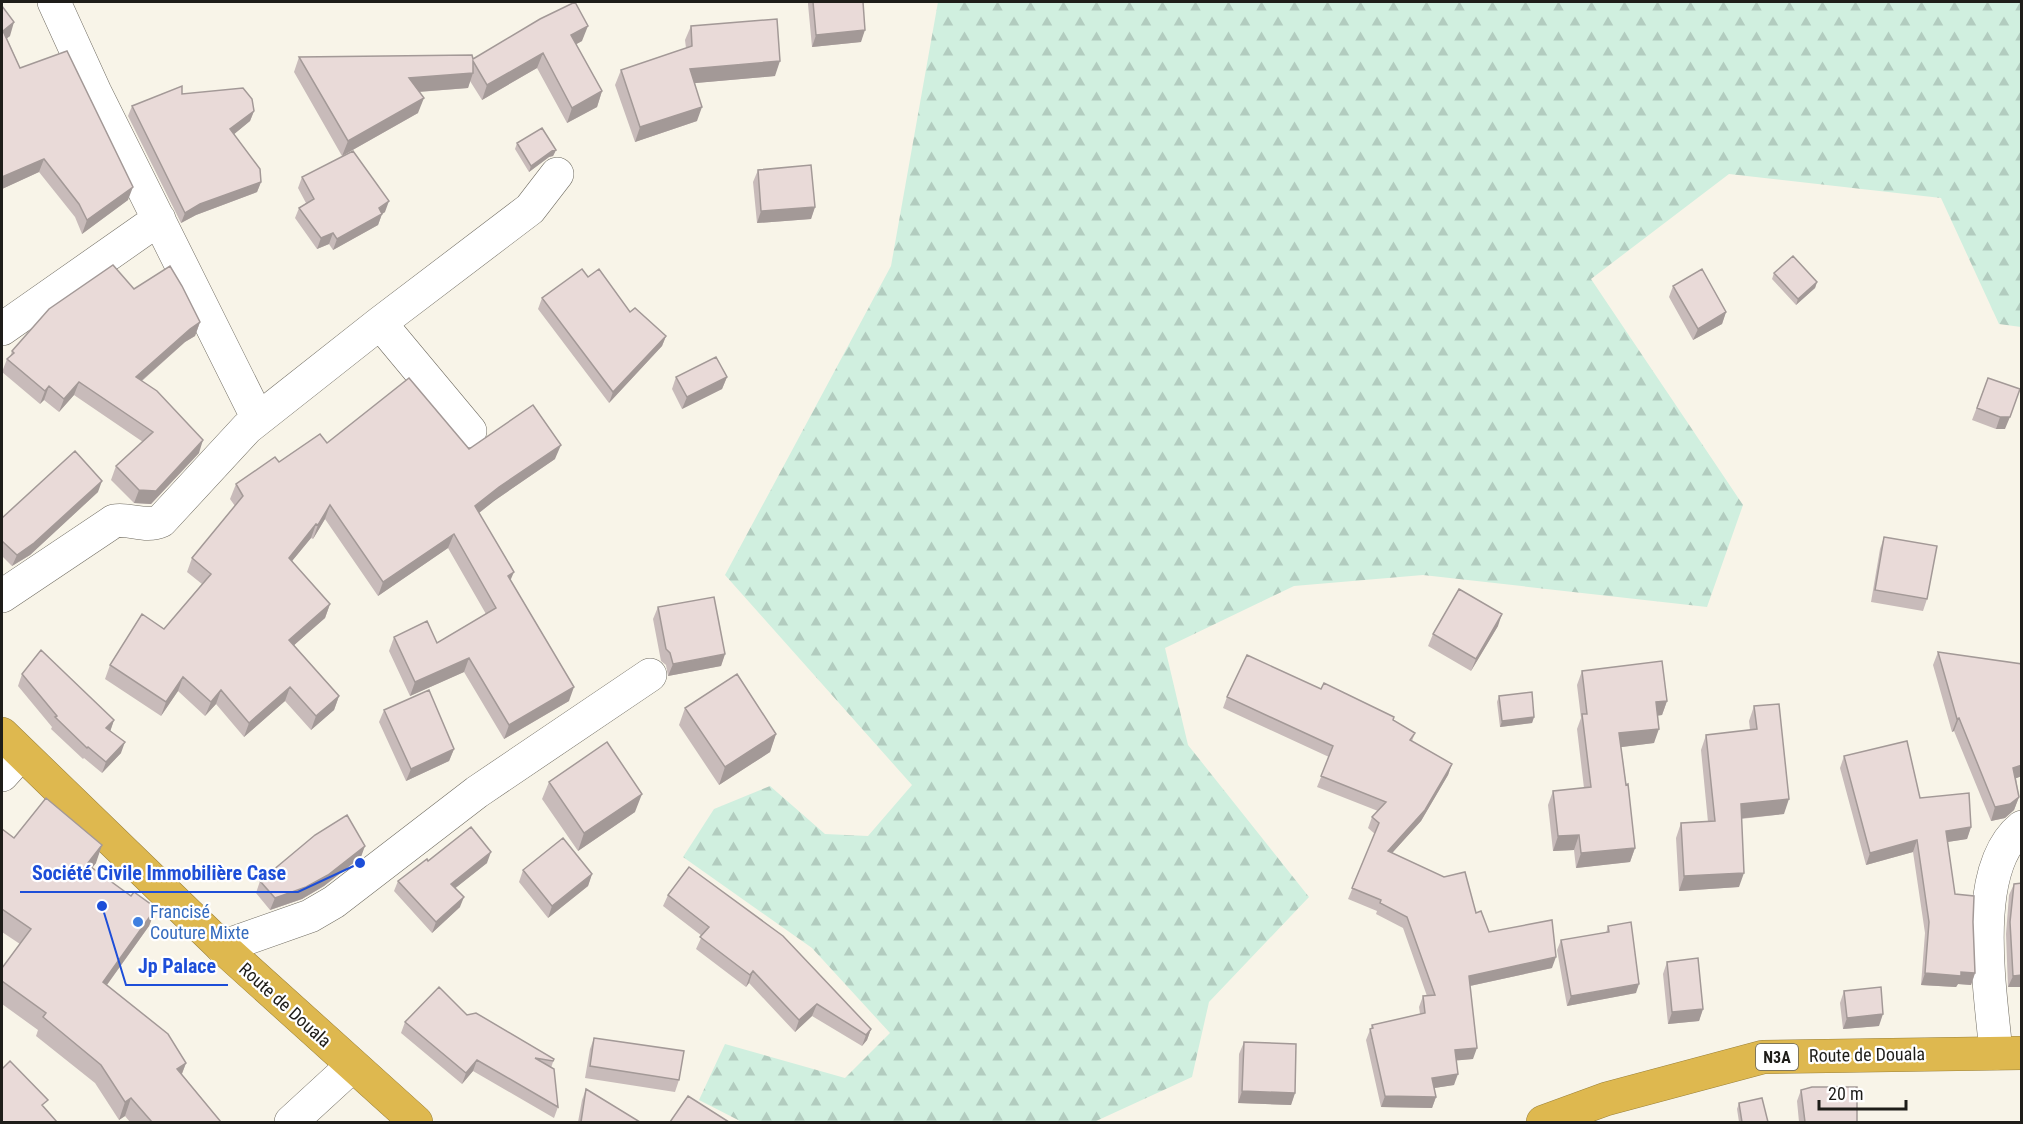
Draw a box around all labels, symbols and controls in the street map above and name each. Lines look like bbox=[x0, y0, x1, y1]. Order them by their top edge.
callout: Société Civile Immobilière Case bbox=[20, 854, 298, 892]
text: Société Civile Immobilière Case bbox=[32, 861, 286, 885]
place label: Francisé Couture Mixte bbox=[150, 901, 249, 943]
marker: Francisé Couture Mixte bbox=[131, 915, 145, 929]
callout: Jp Palace bbox=[126, 947, 228, 985]
text: Jp Palace bbox=[138, 954, 216, 978]
street label: Route de Douala bbox=[235, 958, 335, 1051]
street label: Route de Douala bbox=[1809, 1043, 1925, 1066]
road number: N3A bbox=[1756, 1044, 1798, 1070]
scale bar bbox=[1819, 1073, 1906, 1111]
text: 20 m bbox=[1828, 1083, 1863, 1104]

